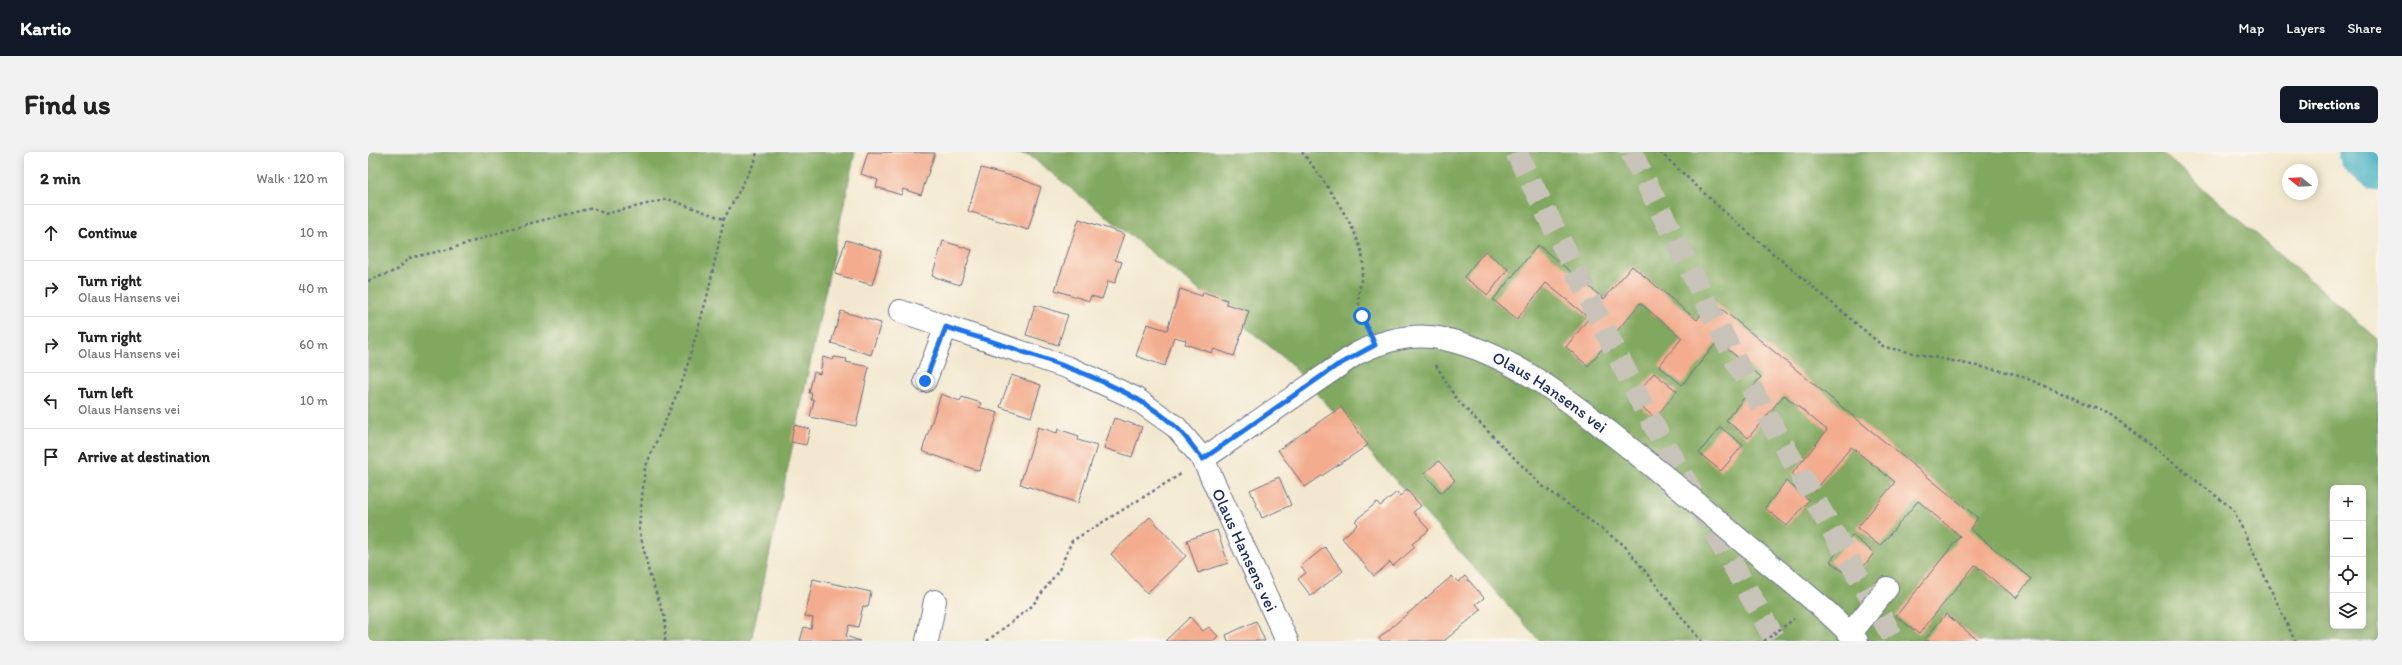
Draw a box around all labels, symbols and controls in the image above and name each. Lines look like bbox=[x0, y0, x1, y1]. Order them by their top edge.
text: Kartio bbox=[20, 17, 71, 40]
text: Map bbox=[2239, 20, 2264, 37]
text: Layers bbox=[2286, 20, 2325, 37]
text: Share bbox=[2347, 20, 2382, 37]
button: Directions bbox=[2280, 86, 2378, 123]
text: Find us bbox=[24, 87, 111, 121]
north arrow bbox=[2282, 164, 2318, 200]
text: 2 min bbox=[40, 168, 80, 188]
text: Walk · 120 m bbox=[257, 171, 328, 186]
icon: ahead bbox=[40, 222, 62, 244]
text: Continue bbox=[78, 224, 137, 242]
text: 10 m bbox=[300, 225, 328, 240]
text: Turn right bbox=[78, 272, 142, 290]
icon: right bbox=[40, 278, 62, 300]
text: 40 m bbox=[298, 281, 328, 296]
text: Olaus Hansens vei bbox=[78, 290, 180, 305]
route start bbox=[1353, 307, 1371, 325]
text: Turn right bbox=[78, 328, 142, 346]
icon: right bbox=[40, 334, 62, 356]
text: 60 m bbox=[299, 337, 328, 352]
text: Olaus Hansens vei bbox=[78, 346, 180, 361]
street label: Olaus Hansens vei bbox=[1489, 347, 1611, 437]
route end bbox=[916, 372, 934, 390]
text: Turn left bbox=[78, 384, 133, 402]
icon: left bbox=[40, 390, 62, 412]
text: 10 m bbox=[300, 393, 328, 408]
text: Olaus Hansens vei bbox=[78, 402, 180, 417]
icon: arrive bbox=[40, 446, 62, 468]
text: Arrive at destination bbox=[78, 448, 210, 466]
street label: Olaus Hansens vei bbox=[1208, 485, 1282, 615]
map controls bbox=[2330, 485, 2366, 629]
button: + bbox=[2330, 485, 2366, 521]
button: − bbox=[2330, 521, 2366, 557]
button: locate bbox=[2330, 557, 2366, 593]
button: layers bbox=[2330, 593, 2366, 629]

